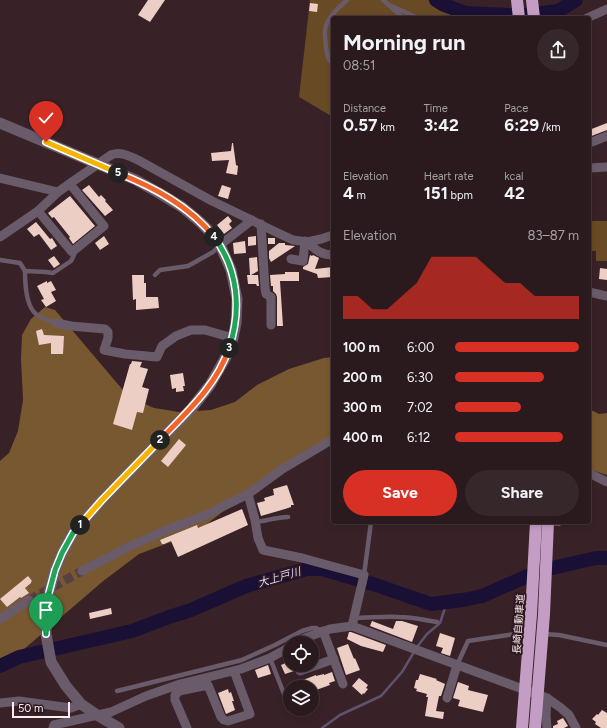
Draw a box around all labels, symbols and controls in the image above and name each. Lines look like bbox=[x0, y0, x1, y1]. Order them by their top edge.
text: Morning run bbox=[343, 29, 466, 56]
button: share bbox=[537, 29, 579, 71]
text: 08:51 bbox=[343, 58, 375, 73]
pin bbox=[29, 101, 63, 142]
text: Distance bbox=[343, 102, 386, 115]
text: Time bbox=[424, 102, 448, 115]
text: Pace bbox=[504, 102, 528, 115]
icon: check bbox=[35, 107, 57, 129]
text: 0.57 bbox=[343, 115, 378, 135]
text: 3:42 bbox=[424, 115, 459, 135]
text: 6:29 bbox=[504, 115, 539, 135]
text: km bbox=[378, 121, 395, 134]
text: /km bbox=[539, 121, 561, 134]
pin: 5 bbox=[108, 163, 128, 183]
text: 5 bbox=[115, 166, 121, 179]
text: Elevation bbox=[343, 170, 388, 183]
text: Heart rate bbox=[424, 170, 474, 183]
text: kcal bbox=[504, 170, 524, 183]
text: 4 bbox=[343, 183, 354, 203]
text: 151 bbox=[424, 183, 448, 203]
text: 42 bbox=[504, 183, 525, 203]
text: m bbox=[354, 189, 366, 202]
text: bpm bbox=[448, 189, 473, 202]
pin: 4 bbox=[204, 227, 224, 247]
text: Elevation bbox=[343, 228, 396, 243]
text: 83–87 m bbox=[528, 228, 579, 243]
text: 4 bbox=[211, 230, 217, 243]
pin: 3 bbox=[219, 338, 239, 358]
text: 100 m bbox=[343, 340, 380, 355]
text: 6:00 bbox=[407, 340, 434, 355]
text: 3 bbox=[226, 341, 232, 354]
text: 200 m bbox=[343, 370, 382, 385]
text: 6:30 bbox=[407, 370, 433, 385]
text: 300 m bbox=[343, 400, 382, 415]
text: 7:02 bbox=[407, 400, 433, 415]
pin: 2 bbox=[150, 430, 170, 450]
text: 400 m bbox=[343, 430, 383, 445]
text: 6:12 bbox=[407, 430, 430, 445]
text: 2 bbox=[157, 433, 163, 446]
button: Save bbox=[343, 470, 457, 516]
button: Share bbox=[465, 470, 579, 516]
pin: 1 bbox=[70, 515, 90, 535]
text: 1 bbox=[78, 518, 82, 531]
water label: 大上戸川 bbox=[256, 565, 303, 590]
pin bbox=[29, 593, 63, 634]
street label: 長崎自動車道 bbox=[510, 594, 527, 654]
icon: arrive bbox=[35, 599, 57, 621]
map controls bbox=[283, 636, 319, 716]
button: locate bbox=[283, 636, 319, 672]
button: layers bbox=[283, 680, 319, 716]
scale bar bbox=[12, 700, 70, 719]
text: 50 m bbox=[18, 702, 43, 715]

